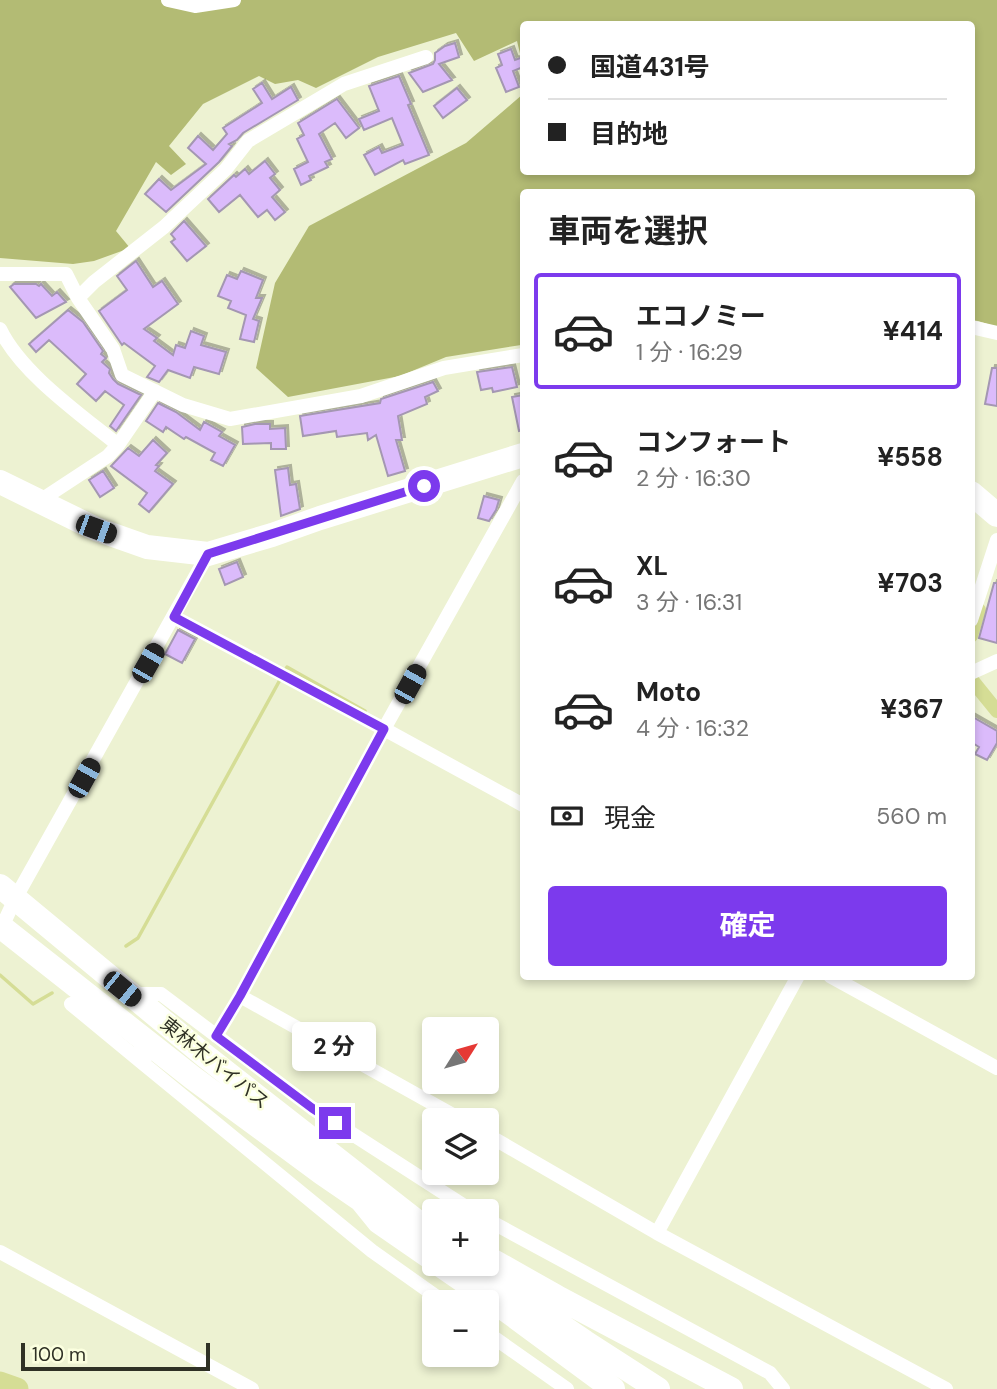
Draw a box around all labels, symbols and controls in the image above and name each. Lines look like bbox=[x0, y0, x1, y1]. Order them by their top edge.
text: 国道431号 bbox=[590, 50, 710, 84]
text: 目的地 bbox=[590, 117, 668, 151]
text: 車両を選択 bbox=[548, 210, 708, 252]
text: エコノミー bbox=[636, 299, 766, 333]
icon: car bbox=[552, 300, 615, 363]
text: ¥414 bbox=[883, 314, 943, 348]
text: 1 分 · 16:29 bbox=[636, 337, 743, 367]
text: コンフォート bbox=[636, 425, 791, 459]
icon: car bbox=[552, 426, 615, 489]
text: ¥558 bbox=[877, 440, 943, 474]
text: 2 分 · 16:30 bbox=[636, 463, 751, 493]
route start bbox=[408, 470, 440, 502]
car bbox=[73, 512, 120, 546]
text: XL bbox=[636, 549, 668, 583]
icon: car bbox=[552, 552, 615, 615]
text: ¥703 bbox=[878, 566, 943, 600]
text: 3 分 · 16:31 bbox=[636, 587, 742, 617]
car bbox=[129, 640, 168, 686]
car bbox=[391, 661, 430, 707]
text: Moto bbox=[636, 675, 701, 709]
icon: car bbox=[552, 678, 615, 741]
text: ¥367 bbox=[880, 692, 943, 726]
text: 4 分 · 16:32 bbox=[636, 713, 749, 743]
car bbox=[65, 755, 104, 801]
icon: cash bbox=[548, 797, 586, 835]
text: 現金 bbox=[604, 801, 656, 835]
text: 560 m bbox=[876, 801, 947, 831]
button: 確定 bbox=[548, 886, 947, 966]
car bbox=[100, 968, 145, 1010]
street label: 東林木バイパス bbox=[156, 1012, 274, 1114]
north arrow bbox=[422, 1017, 499, 1094]
map controls bbox=[422, 1017, 499, 1367]
callout: 2 分 bbox=[293, 1021, 377, 1070]
text: 2 分 bbox=[313, 1031, 355, 1061]
route end bbox=[319, 1107, 351, 1139]
button: layers bbox=[422, 1108, 499, 1185]
button: + bbox=[422, 1199, 499, 1276]
button: − bbox=[422, 1290, 499, 1367]
scale bar bbox=[21, 1340, 210, 1372]
text: 100 m bbox=[32, 1342, 86, 1367]

